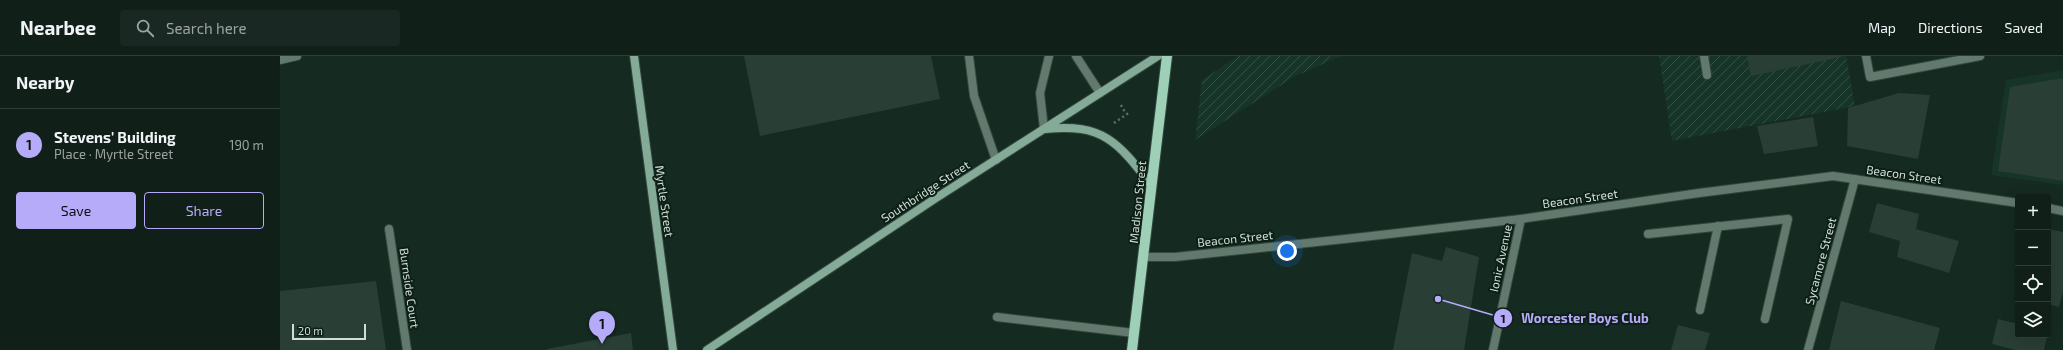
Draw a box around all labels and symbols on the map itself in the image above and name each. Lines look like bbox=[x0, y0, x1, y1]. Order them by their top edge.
street label: Southbridge Street bbox=[878, 157, 972, 225]
street label: Madison Street bbox=[1126, 160, 1148, 244]
street label: Beacon Street bbox=[1865, 162, 1943, 186]
street label: Myrtle Street bbox=[653, 164, 677, 238]
street label: Beacon Street bbox=[1541, 186, 1619, 210]
street label: Sycamore Street bbox=[1802, 215, 1838, 306]
street label: Ionic Avenue bbox=[1486, 223, 1514, 293]
street label: Beacon Street bbox=[1196, 227, 1274, 249]
your location bbox=[1277, 241, 1297, 261]
street label: Burnside Court bbox=[397, 247, 423, 330]
callout: Worcester Boys Club bbox=[1493, 306, 1657, 331]
text: Worcester Boys Club bbox=[1521, 310, 1649, 326]
pin: 1 bbox=[589, 311, 615, 344]
text: 1 bbox=[1500, 311, 1506, 325]
scale bar bbox=[292, 322, 366, 341]

